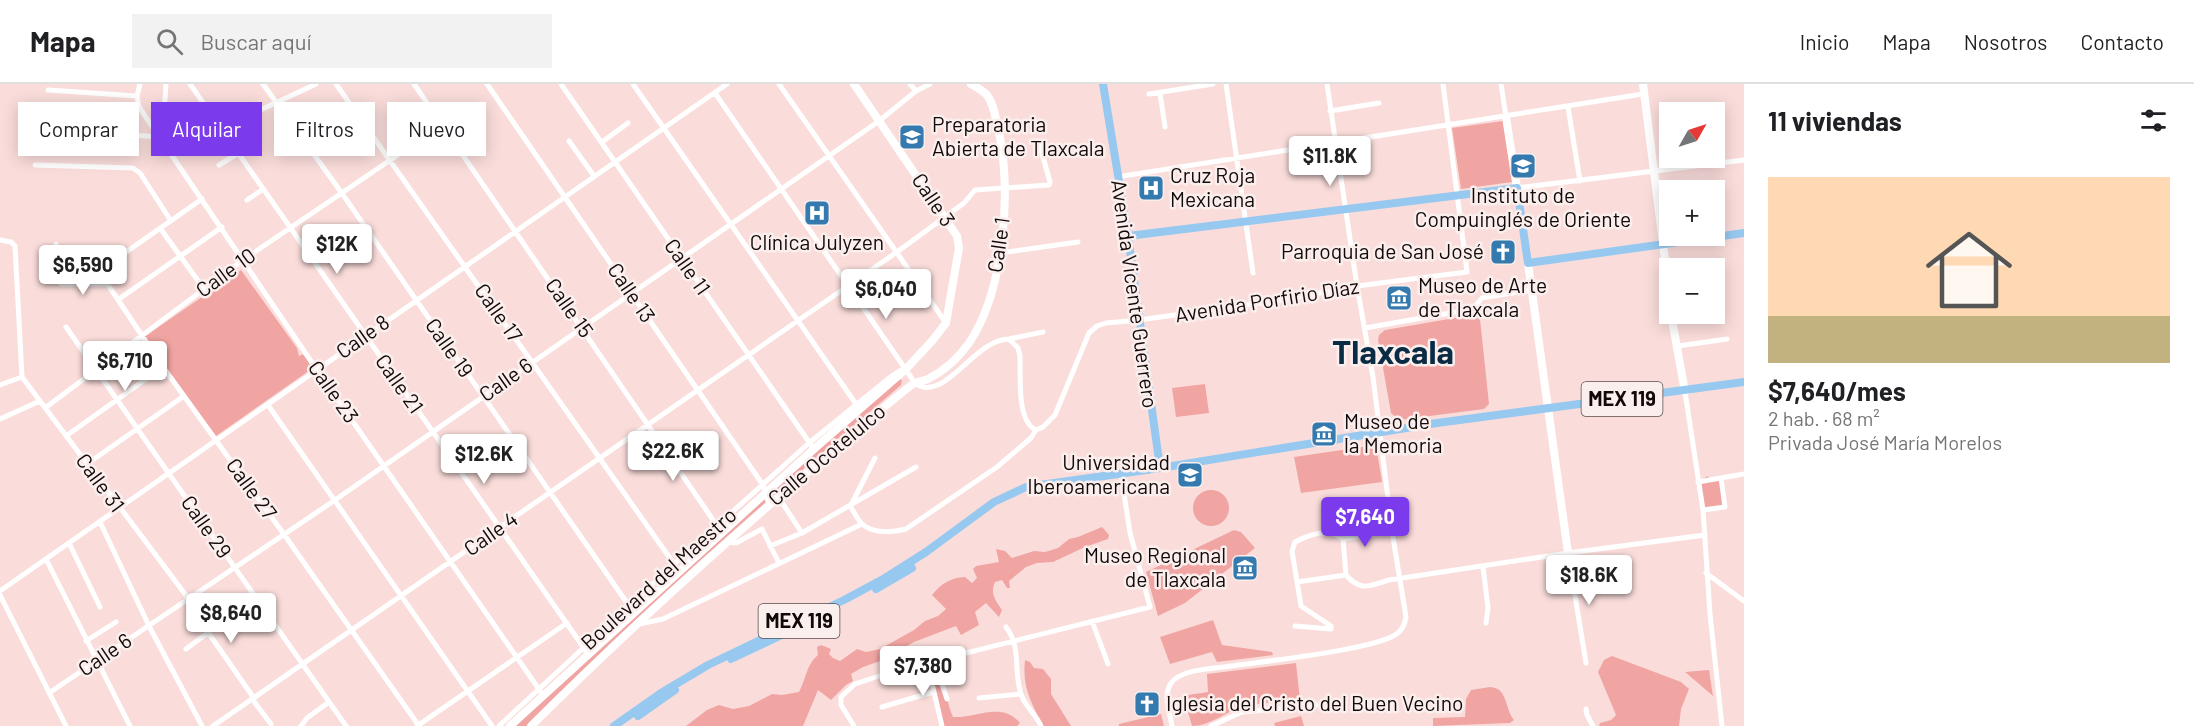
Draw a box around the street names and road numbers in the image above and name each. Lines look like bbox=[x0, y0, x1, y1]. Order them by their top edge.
street label: Calle 3 bbox=[907, 168, 961, 231]
street label: Avenida Vicente Guerrero bbox=[1107, 178, 1164, 410]
street label: Calle 1 bbox=[981, 215, 1014, 274]
street label: Calle 11 bbox=[660, 233, 717, 299]
street label: Calle 10 bbox=[190, 242, 260, 302]
street label: Calle 13 bbox=[603, 258, 661, 327]
street label: Calle 15 bbox=[541, 273, 600, 342]
street label: Avenida Porfirio Díaz bbox=[1173, 273, 1361, 326]
street label: Calle 17 bbox=[470, 278, 528, 346]
street label: Calle 8 bbox=[331, 309, 394, 363]
street label: Calle 19 bbox=[421, 313, 480, 382]
street label: Calle 21 bbox=[371, 349, 430, 418]
street label: Calle 6 bbox=[474, 352, 537, 406]
street label: Calle 23 bbox=[304, 355, 365, 427]
road number: MEX 119 bbox=[1582, 382, 1662, 416]
street label: Calle Ocotelulco bbox=[762, 398, 890, 510]
street label: Calle 31 bbox=[72, 448, 131, 516]
street label: Calle 27 bbox=[222, 453, 283, 524]
street label: Calle 29 bbox=[177, 490, 238, 562]
street label: Boulevard del Maestro bbox=[575, 502, 741, 654]
street label: Calle 4 bbox=[458, 505, 522, 560]
road number: MEX 119 bbox=[758, 604, 840, 638]
street label: Calle 6 bbox=[73, 627, 136, 681]

